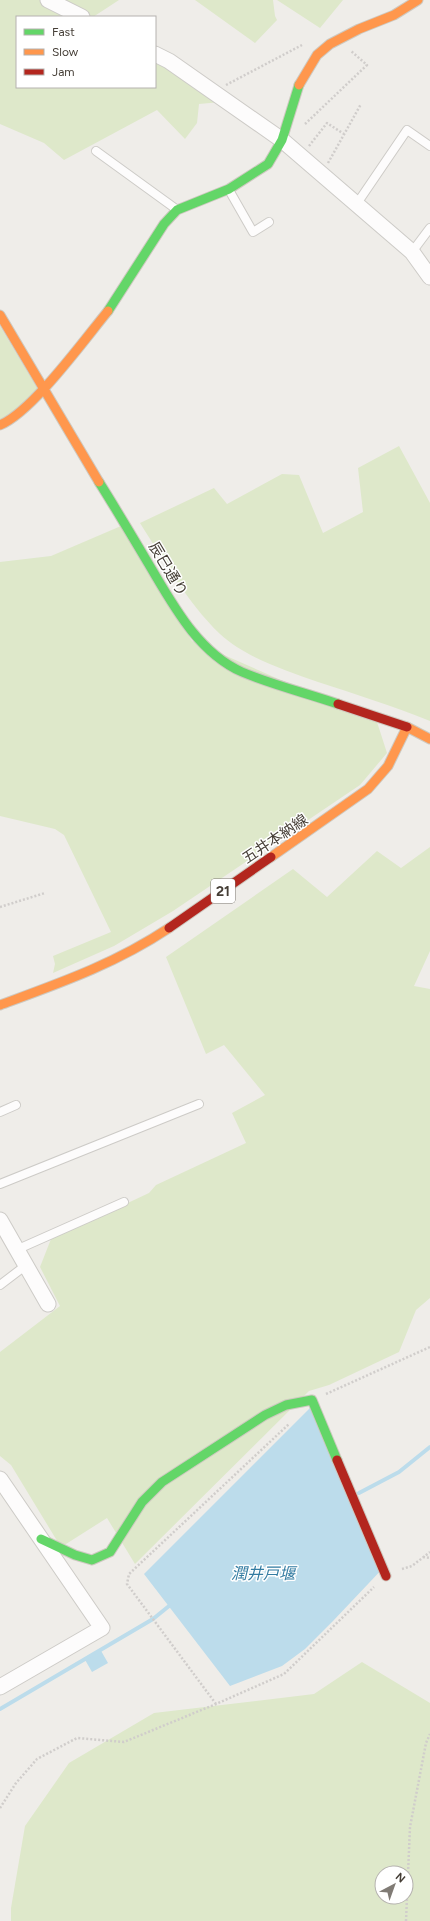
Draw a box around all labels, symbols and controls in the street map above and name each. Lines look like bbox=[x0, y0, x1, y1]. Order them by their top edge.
legend bbox=[16, 16, 156, 88]
text: Fast bbox=[52, 25, 75, 39]
text: Slow bbox=[52, 45, 79, 59]
text: Jam bbox=[52, 65, 75, 79]
street label: 辰巳通り bbox=[145, 539, 191, 599]
street label: 五井本納線 bbox=[239, 811, 311, 867]
road number: 21 bbox=[211, 879, 235, 903]
water label: 潤井戸堰 bbox=[231, 1564, 298, 1583]
north arrow bbox=[374, 1865, 414, 1905]
text: N bbox=[393, 1870, 408, 1886]

